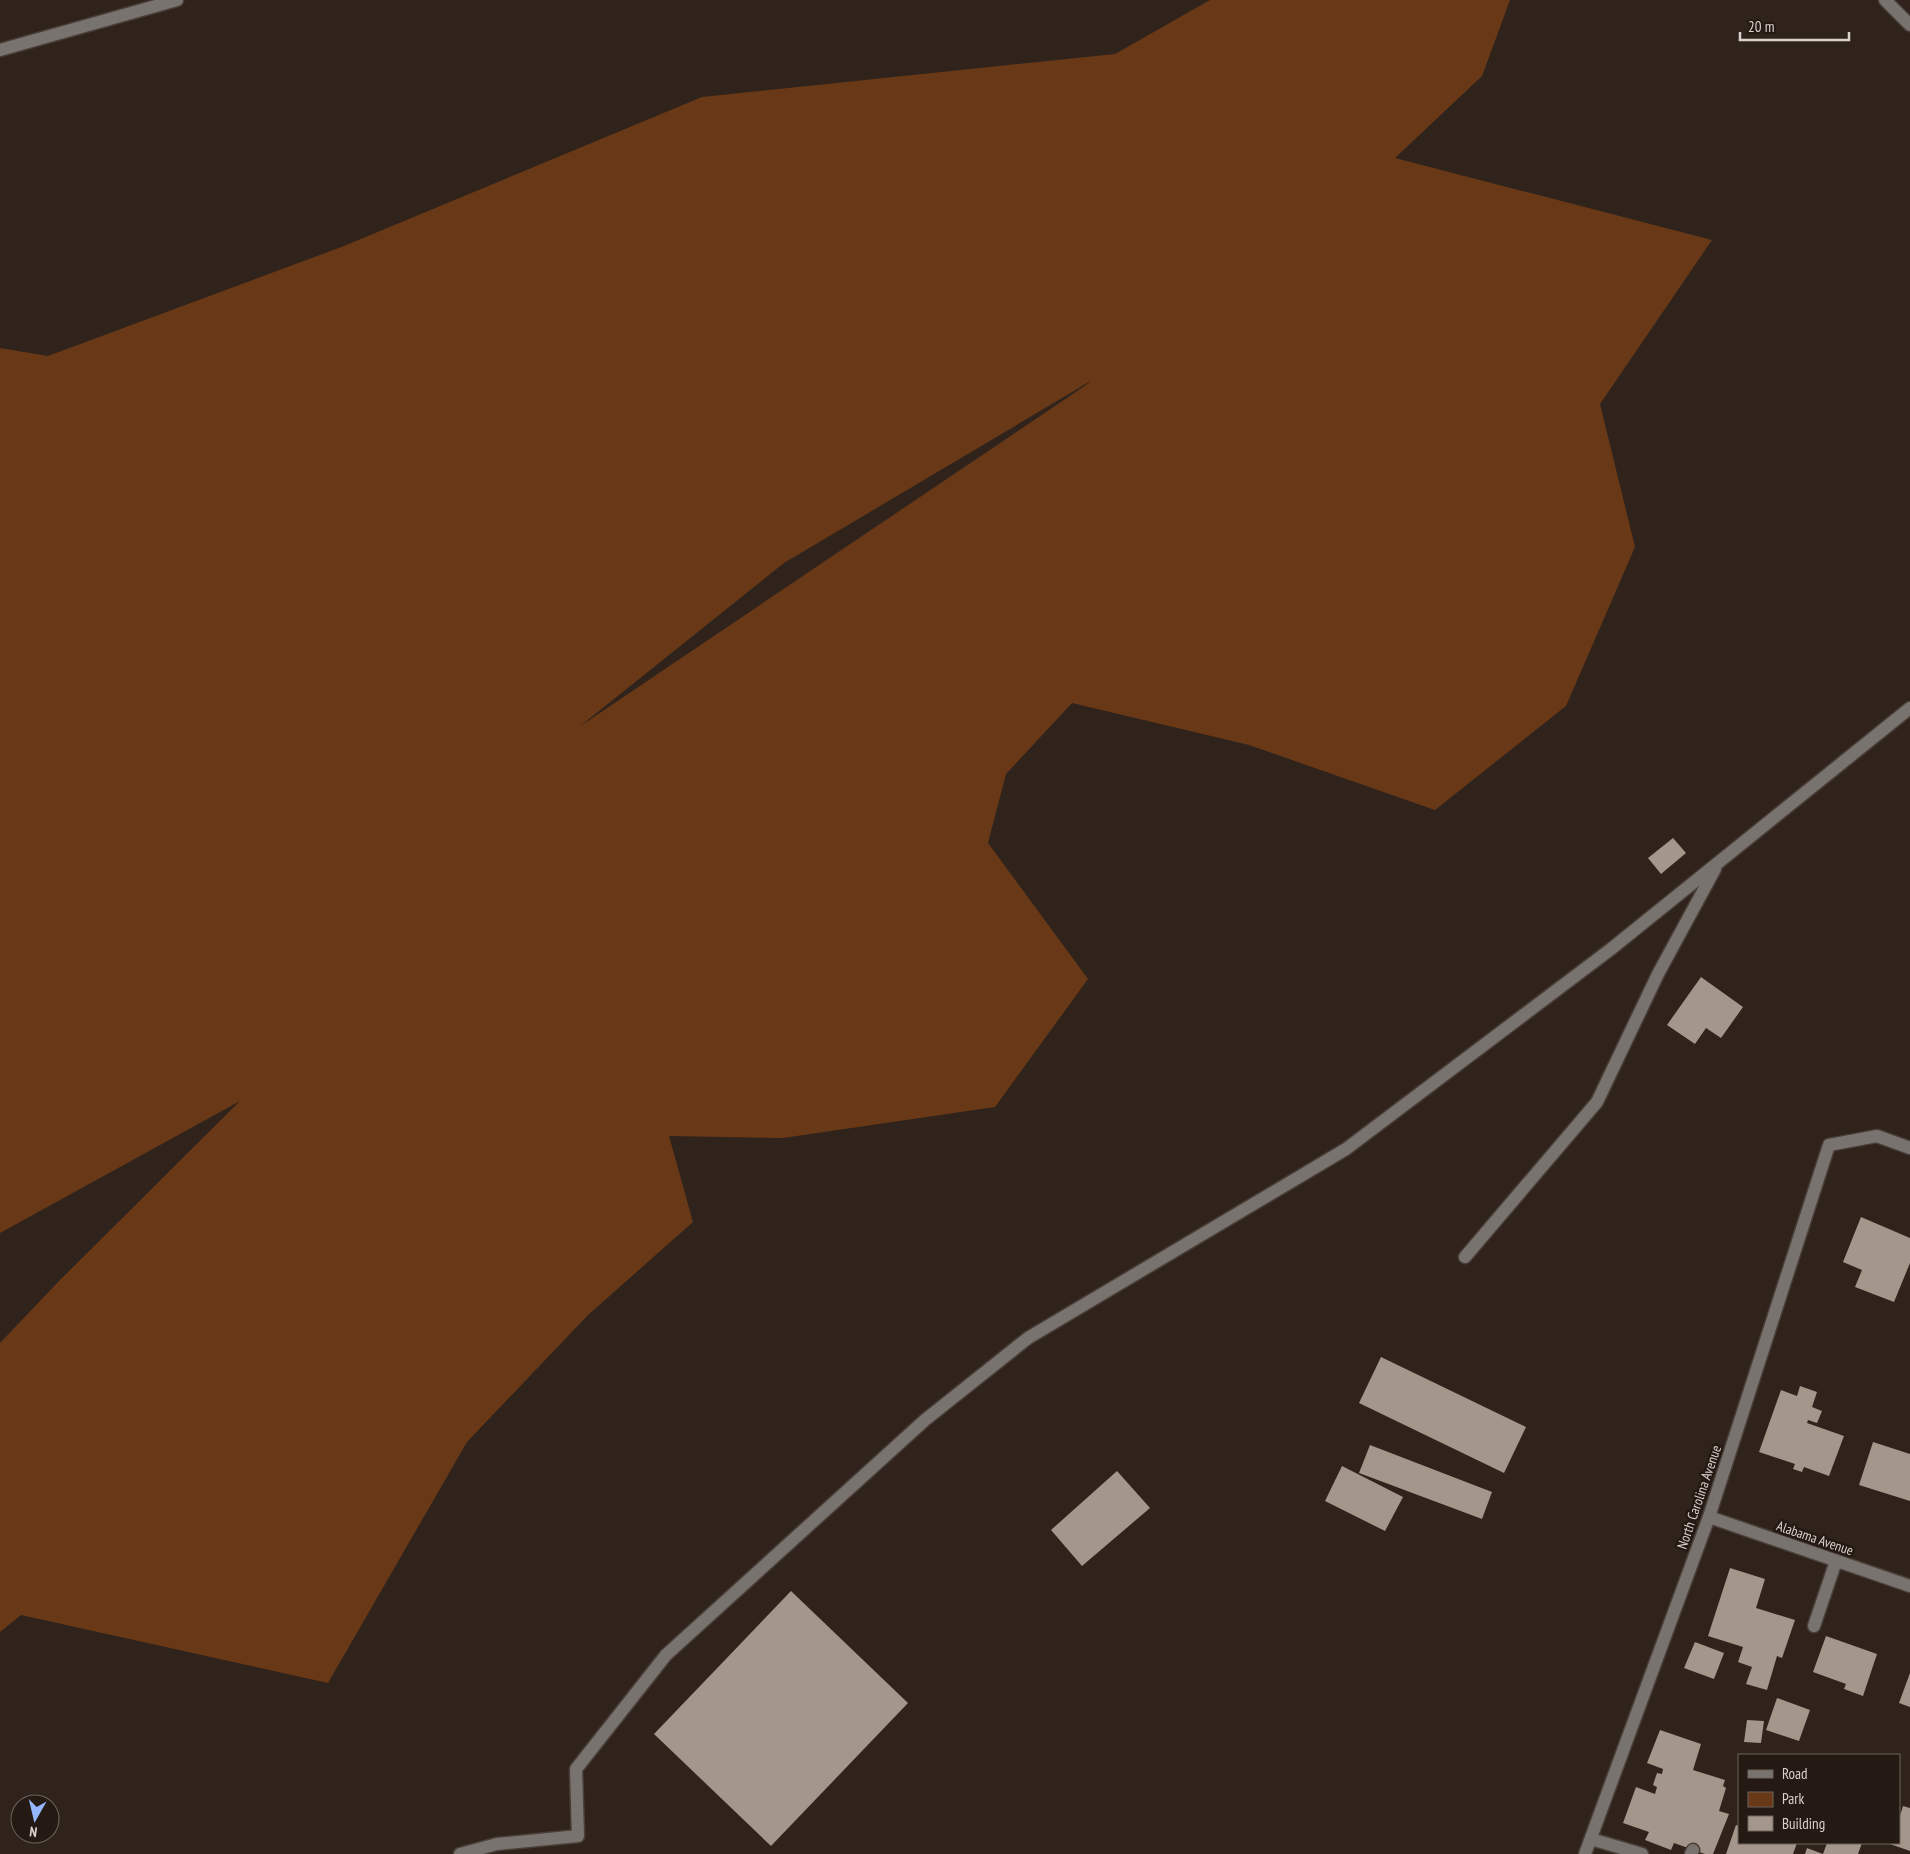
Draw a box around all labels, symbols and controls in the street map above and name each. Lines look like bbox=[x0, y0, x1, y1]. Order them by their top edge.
scale bar bbox=[1740, 10, 1849, 42]
text: 20 m bbox=[1748, 17, 1774, 36]
street label: North Carolina Avenue bbox=[1673, 1443, 1725, 1551]
street label: Alabama Avenue bbox=[1774, 1516, 1856, 1560]
legend bbox=[1738, 1754, 1900, 1844]
text: Road bbox=[1782, 1764, 1808, 1783]
text: Park bbox=[1782, 1789, 1804, 1808]
north arrow bbox=[10, 1794, 60, 1844]
text: Building bbox=[1782, 1814, 1825, 1833]
text: N bbox=[28, 1822, 38, 1841]

